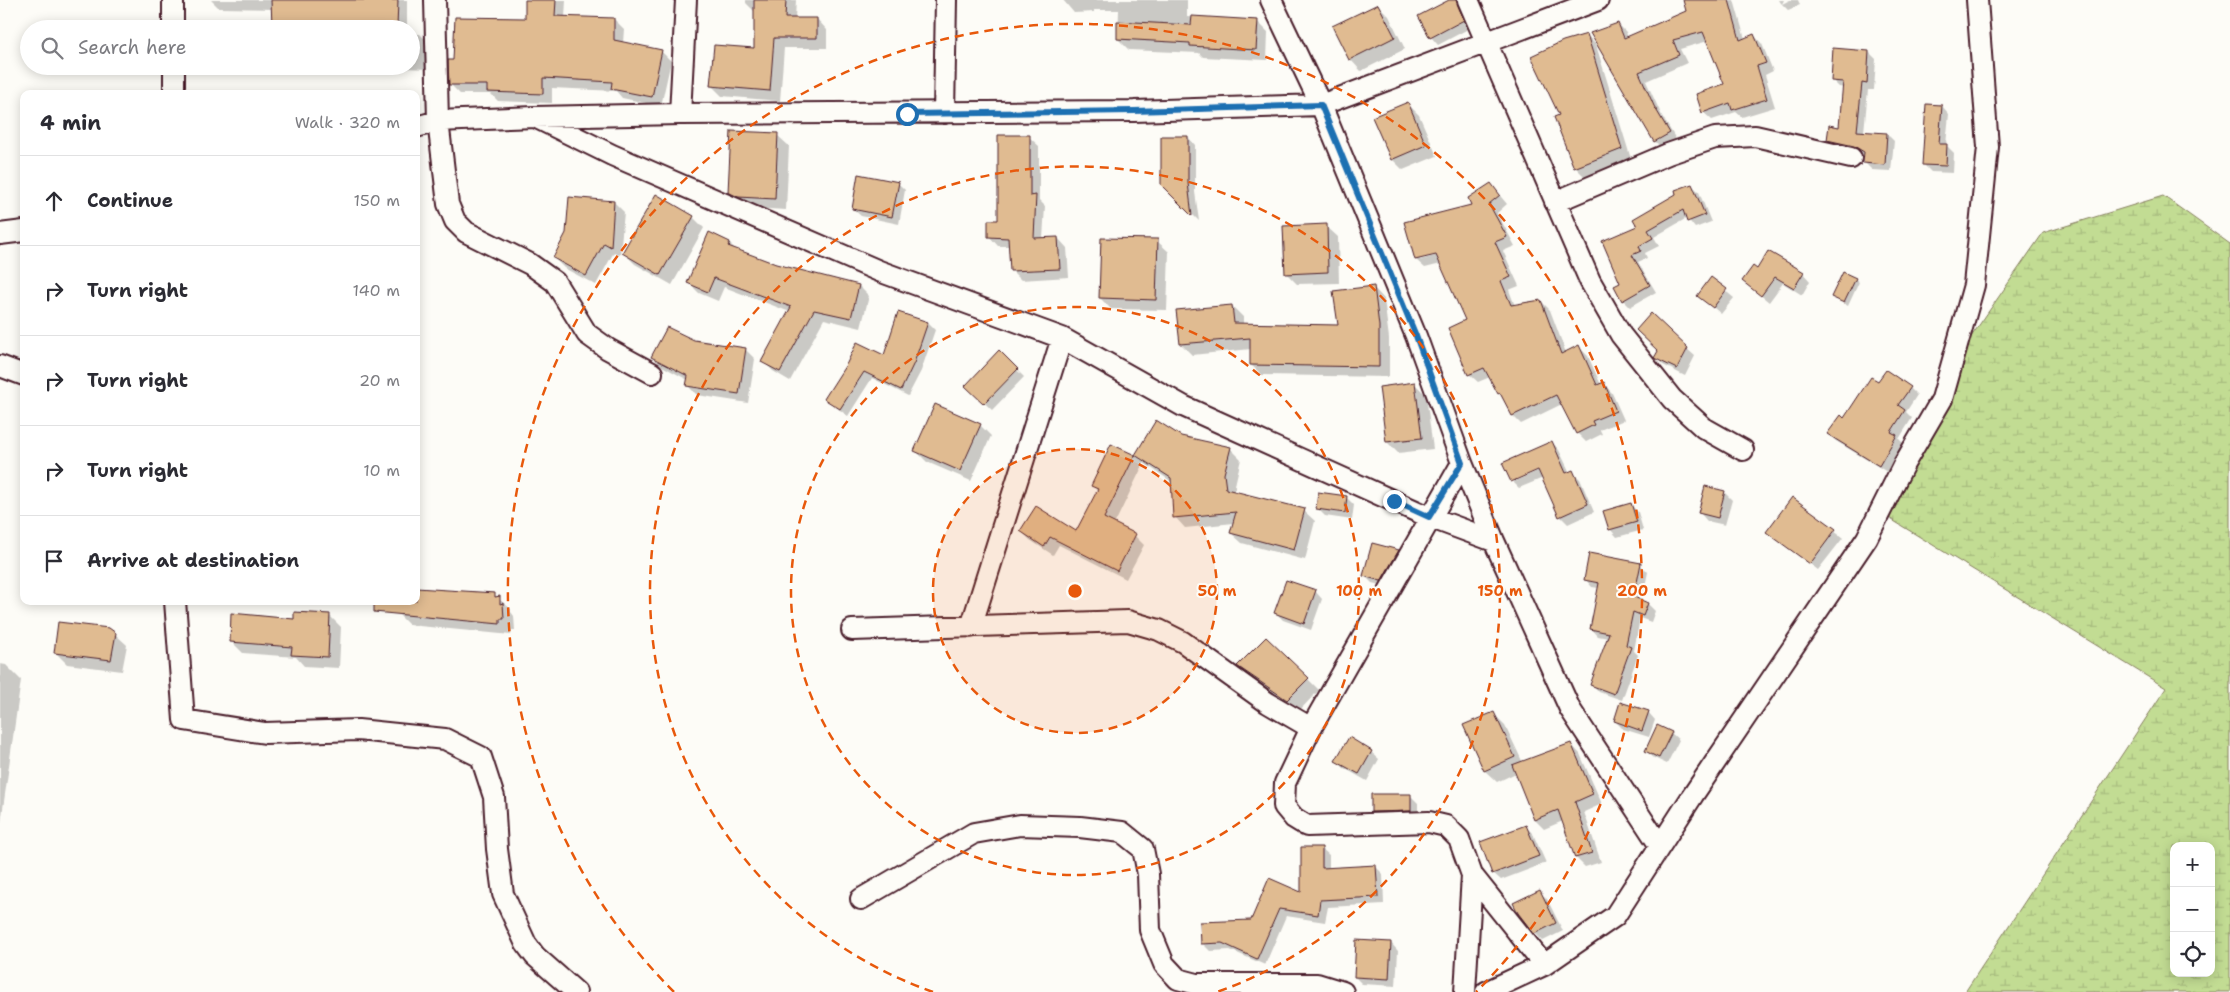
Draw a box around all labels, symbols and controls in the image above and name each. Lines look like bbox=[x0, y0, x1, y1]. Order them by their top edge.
search box bbox=[20, 20, 420, 75]
icon: search bbox=[38, 34, 66, 62]
text: Search here bbox=[78, 35, 187, 60]
route start bbox=[896, 103, 919, 126]
text: 4 min bbox=[40, 109, 101, 137]
text: Walk · 320 m bbox=[295, 112, 400, 133]
icon: ahead bbox=[40, 187, 68, 215]
text: Continue bbox=[87, 188, 173, 213]
text: 150 m bbox=[353, 190, 400, 211]
icon: right bbox=[40, 277, 68, 305]
text: Turn right bbox=[87, 278, 188, 303]
text: 140 m bbox=[353, 280, 400, 301]
icon: right bbox=[40, 367, 68, 395]
text: Turn right bbox=[87, 368, 188, 393]
text: 20 m bbox=[359, 370, 400, 391]
icon: right bbox=[40, 457, 68, 485]
text: Turn right bbox=[87, 458, 188, 483]
text: 10 m bbox=[363, 460, 400, 481]
route end bbox=[1383, 490, 1406, 513]
icon: arrive bbox=[40, 547, 68, 575]
text: Arrive at destination bbox=[87, 548, 299, 573]
text: 50 m bbox=[1198, 581, 1237, 601]
text: 100 m bbox=[1336, 581, 1382, 601]
text: 150 m bbox=[1477, 581, 1523, 601]
text: 200 m bbox=[1617, 581, 1667, 601]
centre of rings bbox=[1066, 582, 1084, 600]
map controls bbox=[2170, 842, 2215, 977]
button: + bbox=[2170, 842, 2215, 887]
button: − bbox=[2170, 887, 2215, 932]
button: locate bbox=[2170, 932, 2215, 977]

